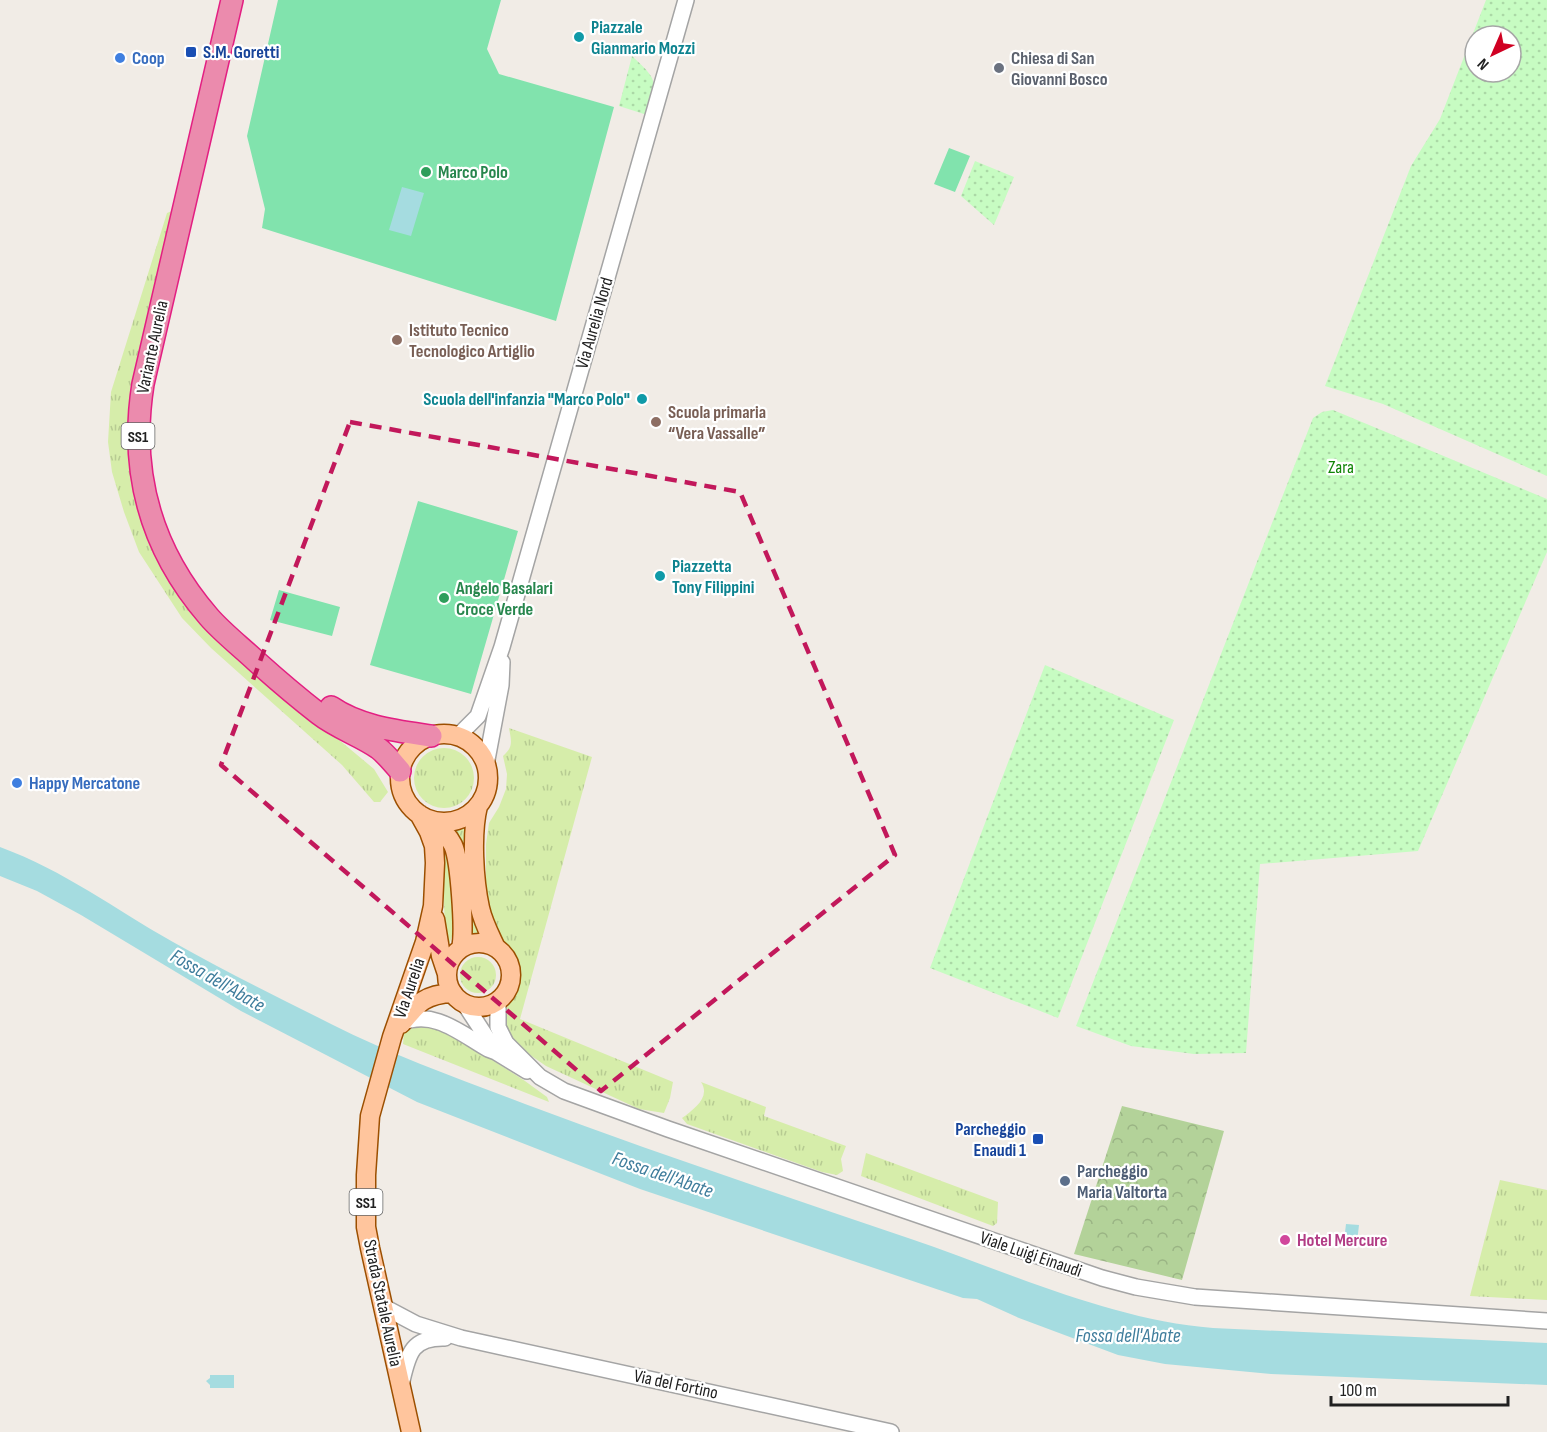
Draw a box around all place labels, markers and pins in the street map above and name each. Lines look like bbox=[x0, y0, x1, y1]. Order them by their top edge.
place label: Piazzale Gianmario Mozzi bbox=[591, 17, 695, 59]
marker: Piazzale Gianmario Mozzi bbox=[572, 30, 586, 44]
place label: S.M. Goretti bbox=[203, 42, 279, 63]
marker: S.M. Goretti bbox=[184, 45, 198, 59]
place label: Coop bbox=[132, 48, 165, 69]
place label: Chiesa di San Giovanni Bosco bbox=[1011, 48, 1108, 90]
marker: Coop bbox=[113, 51, 127, 65]
marker: Chiesa di San Giovanni Bosco bbox=[992, 61, 1006, 75]
place label: Marco Polo bbox=[438, 162, 508, 183]
marker: Marco Polo bbox=[419, 165, 433, 179]
place label: Istituto Tecnico Tecnologico Artiglio bbox=[409, 320, 535, 362]
marker: Istituto Tecnico Tecnologico Artiglio bbox=[390, 333, 404, 347]
place label: Scuola dell'infanzia "Marco Polo" bbox=[423, 389, 630, 410]
marker: Scuola dell'infanzia "Marco Polo" bbox=[635, 392, 649, 406]
place label: Scuola primaria “Vera Vassalle” bbox=[668, 402, 766, 444]
marker: Scuola primaria “Vera Vassalle” bbox=[649, 415, 663, 429]
place label: Piazzetta Tony Filippini bbox=[672, 556, 754, 598]
marker: Piazzetta Tony Filippini bbox=[653, 569, 667, 583]
place label: Angelo Basalari Croce Verde bbox=[455, 578, 553, 620]
marker: Angelo Basalari Croce Verde bbox=[437, 591, 451, 605]
place label: Happy Mercatone bbox=[29, 773, 140, 794]
marker: Happy Mercatone bbox=[10, 776, 24, 790]
place label: Parcheggio Enaudi 1 bbox=[955, 1119, 1026, 1161]
marker: Parcheggio Enaudi 1 bbox=[1031, 1132, 1045, 1146]
place label: Parcheggio Maria Valtorta bbox=[1077, 1161, 1167, 1203]
marker: Parcheggio Maria Valtorta bbox=[1058, 1174, 1072, 1188]
place label: Hotel Mercure bbox=[1297, 1230, 1387, 1251]
marker: Hotel Mercure bbox=[1278, 1233, 1292, 1247]

